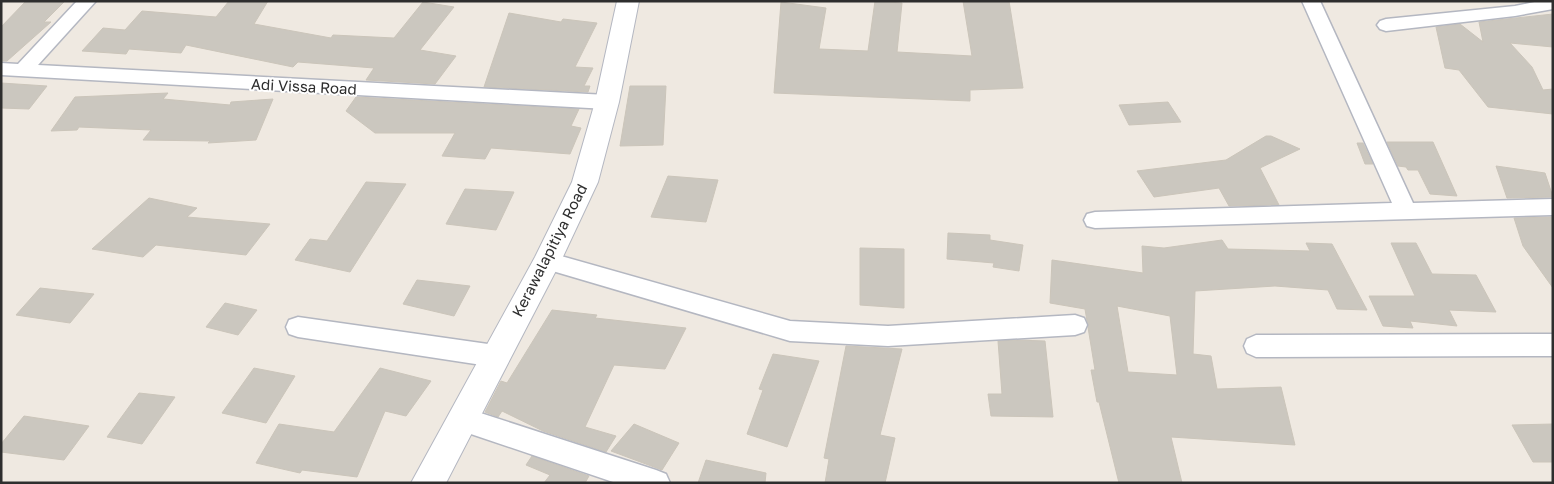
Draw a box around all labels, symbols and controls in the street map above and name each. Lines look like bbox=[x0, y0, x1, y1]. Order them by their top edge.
street label: Adi Vissa Road bbox=[251, 74, 357, 98]
street label: Kerawalapitiya Road bbox=[508, 181, 590, 319]

